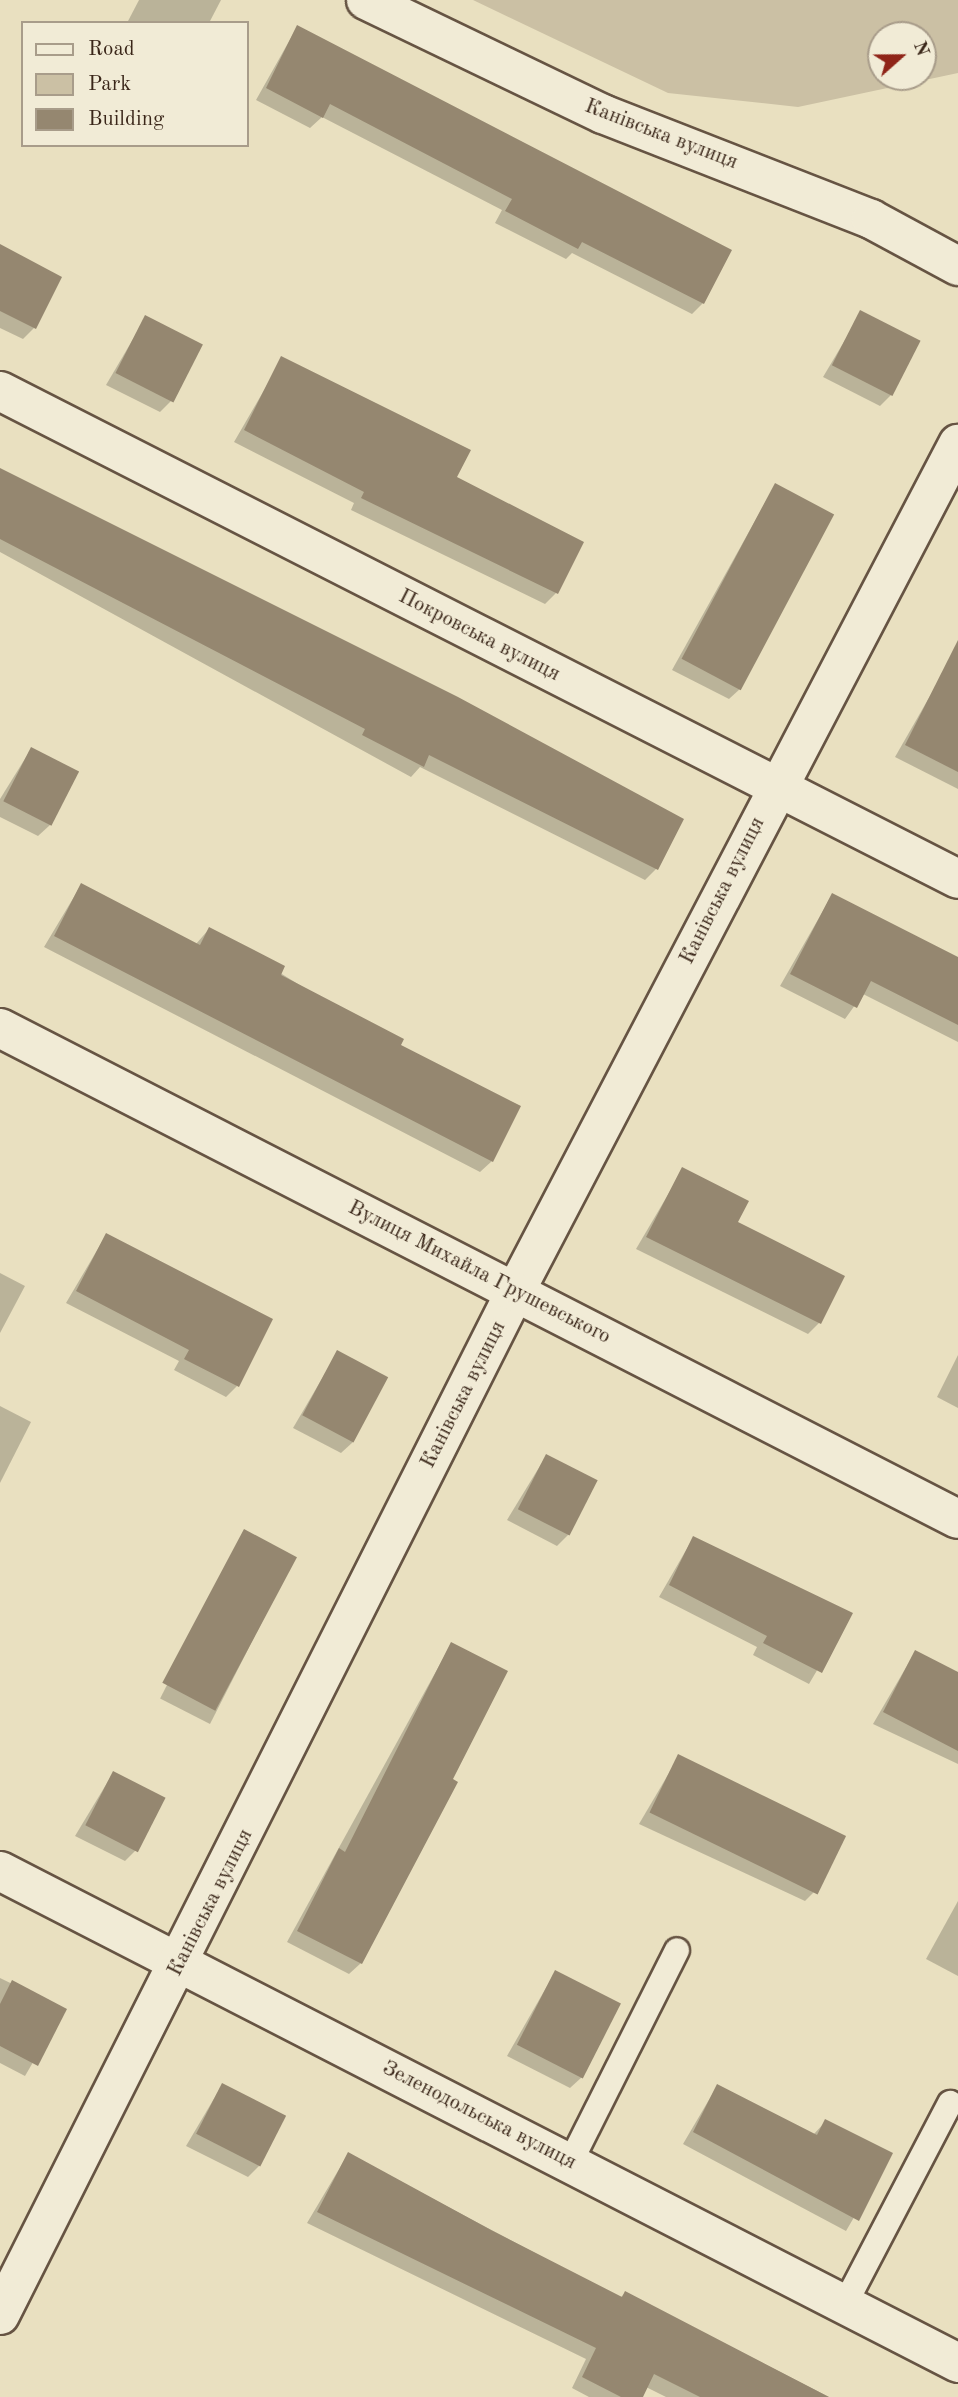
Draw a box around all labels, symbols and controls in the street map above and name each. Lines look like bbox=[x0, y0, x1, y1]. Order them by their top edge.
legend bbox=[21, 21, 248, 147]
north arrow bbox=[867, 21, 937, 91]
text: Road bbox=[88, 39, 135, 60]
text: N bbox=[909, 39, 932, 59]
text: Park bbox=[88, 74, 131, 95]
street label: Канівська вулиця bbox=[581, 94, 741, 176]
text: Building bbox=[88, 109, 164, 130]
street label: Покровська вулиця bbox=[394, 584, 564, 688]
street label: Канівська вулиця bbox=[675, 813, 771, 969]
street label: Вулиця Михайла Грушевського bbox=[344, 1196, 614, 1350]
street label: Канівська вулиця bbox=[416, 1317, 512, 1473]
street label: Канівська вулиця bbox=[163, 1825, 259, 1981]
street label: Зеленодольська вулиця bbox=[378, 2056, 580, 2176]

